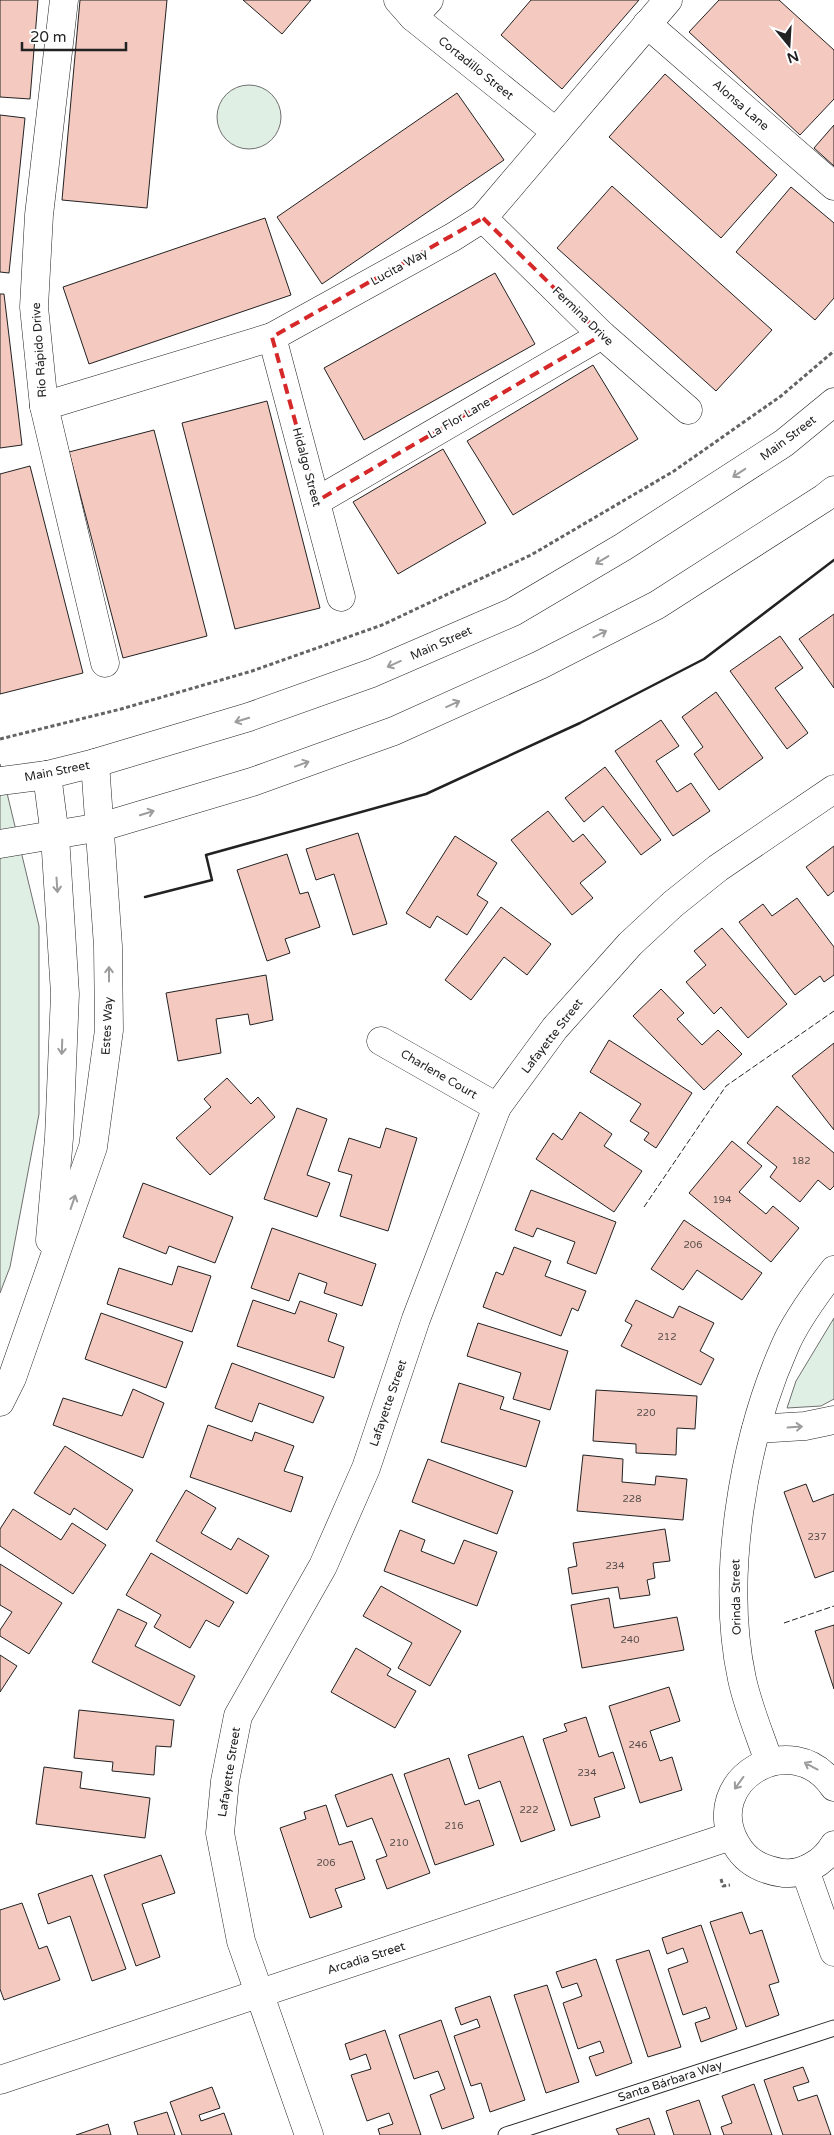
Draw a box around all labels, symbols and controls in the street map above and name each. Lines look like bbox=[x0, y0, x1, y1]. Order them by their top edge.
scale bar bbox=[22, 20, 126, 52]
north arrow bbox=[764, 20, 814, 70]
text: 20 m bbox=[30, 28, 67, 46]
street label: Cortadillo Street bbox=[436, 33, 517, 103]
text: N bbox=[785, 47, 801, 67]
street label: Alonsa Lane bbox=[710, 77, 772, 133]
street label: Lucita Way bbox=[368, 245, 430, 288]
street label: Fermina Drive bbox=[550, 284, 616, 349]
street label: Río Rápido Drive bbox=[29, 302, 49, 398]
street label: La Flor Lane bbox=[425, 394, 493, 441]
street label: Main Street bbox=[757, 412, 819, 463]
street label: Hidalgo Street bbox=[290, 426, 324, 509]
one-way arrow bbox=[732, 468, 746, 478]
one-way arrow bbox=[595, 555, 609, 565]
street label: Main Street bbox=[408, 623, 474, 663]
one-way arrow bbox=[592, 629, 607, 638]
one-way arrow bbox=[387, 659, 402, 669]
one-way arrow bbox=[445, 699, 460, 708]
one-way arrow bbox=[234, 715, 250, 725]
street label: Main Street bbox=[23, 758, 91, 784]
one-way arrow bbox=[294, 759, 309, 768]
one-way arrow bbox=[139, 807, 155, 817]
one-way arrow bbox=[53, 876, 62, 892]
one-way arrow bbox=[104, 966, 114, 982]
street label: Estes Way bbox=[98, 996, 116, 1055]
street label: Lafayette Street bbox=[518, 996, 586, 1076]
one-way arrow bbox=[58, 1039, 67, 1055]
street label: Charlene Court bbox=[398, 1046, 480, 1102]
house number: 182 bbox=[792, 1155, 810, 1167]
one-way arrow bbox=[69, 1194, 79, 1210]
house number: 194 bbox=[713, 1194, 731, 1206]
house number: 206 bbox=[684, 1239, 702, 1251]
house number: 212 bbox=[658, 1331, 676, 1343]
street label: Lafayette Street bbox=[367, 1357, 410, 1448]
house number: 220 bbox=[637, 1407, 655, 1419]
one-way arrow bbox=[787, 1422, 803, 1431]
house number: 228 bbox=[623, 1493, 641, 1505]
house number: 237 bbox=[808, 1531, 826, 1543]
street label: Orinda Street bbox=[728, 1558, 744, 1635]
house number: 234 bbox=[606, 1560, 624, 1572]
house number: 240 bbox=[621, 1634, 639, 1646]
street label: Lafayette Street bbox=[215, 1726, 243, 1818]
house number: 246 bbox=[629, 1739, 647, 1751]
one-way arrow bbox=[803, 1761, 818, 1771]
house number: 234 bbox=[578, 1767, 596, 1779]
one-way arrow bbox=[734, 1776, 744, 1790]
house number: 222 bbox=[520, 1804, 538, 1816]
house number: 216 bbox=[445, 1820, 463, 1832]
house number: 210 bbox=[390, 1837, 408, 1849]
house number: 206 bbox=[317, 1857, 335, 1869]
street label: Arcadia Street bbox=[325, 1939, 407, 1977]
street label: Santa Bárbara Way bbox=[616, 2057, 724, 2104]

